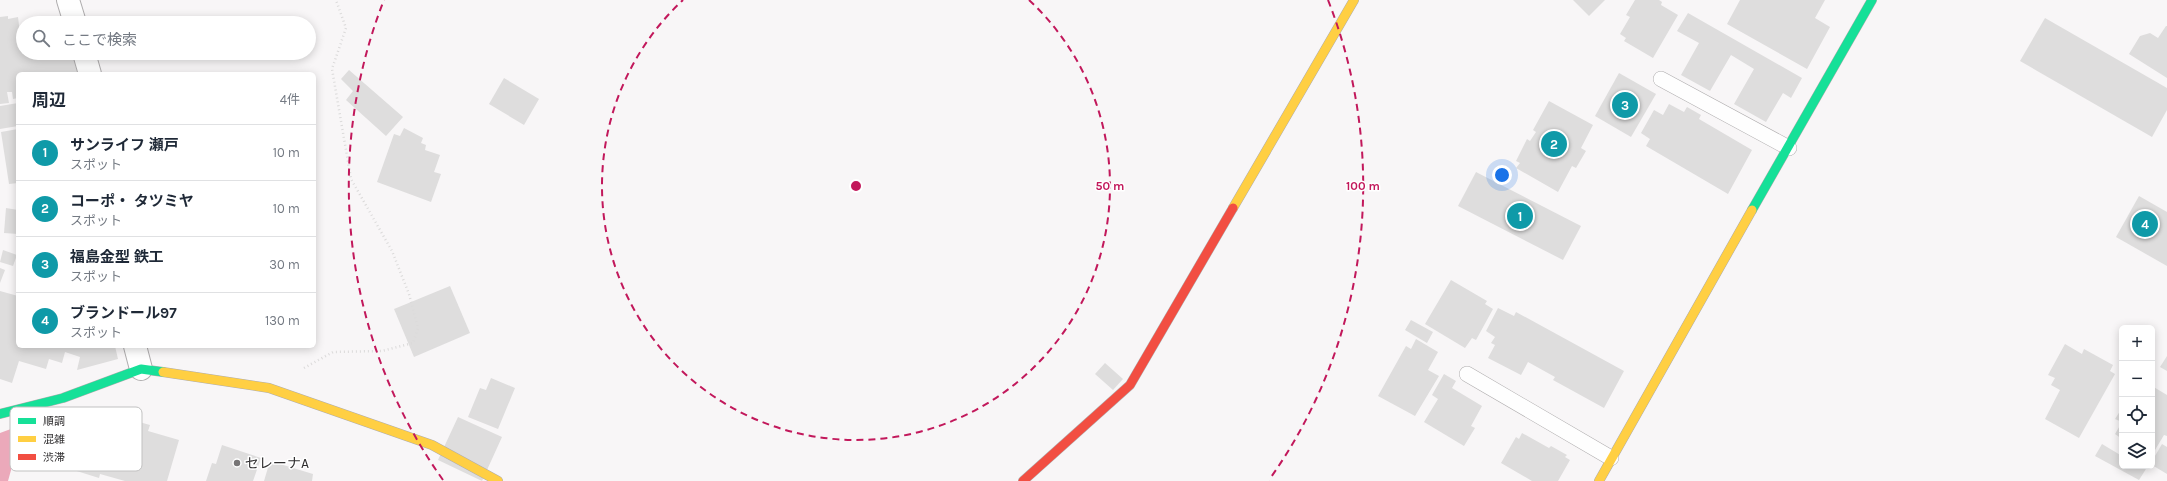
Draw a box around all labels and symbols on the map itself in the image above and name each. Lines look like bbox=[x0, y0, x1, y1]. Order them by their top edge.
pin: 3 bbox=[1612, 90, 1638, 120]
pin: 2 bbox=[1541, 129, 1567, 159]
your location bbox=[1492, 165, 1512, 185]
centre of rings bbox=[849, 179, 863, 193]
text: 50 m bbox=[1096, 179, 1125, 193]
text: 100 m bbox=[1346, 179, 1380, 193]
pin: 1 bbox=[1507, 201, 1533, 231]
pin: 4 bbox=[2132, 209, 2158, 239]
legend bbox=[10, 407, 142, 471]
text: 順調 bbox=[43, 415, 65, 428]
text: 混雑 bbox=[43, 433, 65, 446]
text: 渋滞 bbox=[43, 451, 65, 464]
place label: セレーナA bbox=[245, 455, 309, 472]
marker: セレーナA bbox=[232, 458, 242, 468]

